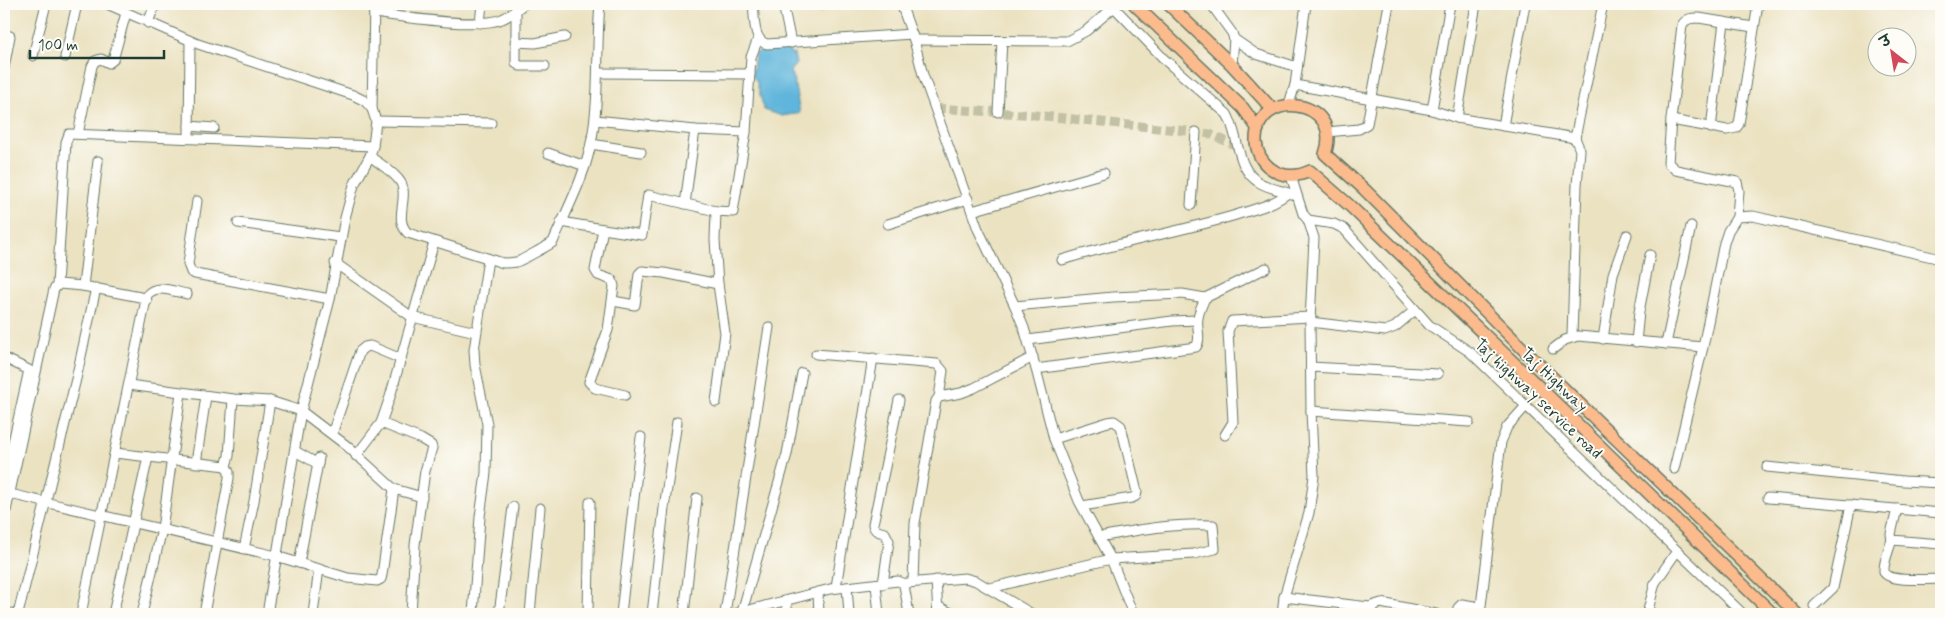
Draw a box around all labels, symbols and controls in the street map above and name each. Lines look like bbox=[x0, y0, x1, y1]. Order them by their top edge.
scale bar bbox=[30, 28, 164, 60]
north arrow bbox=[1868, 28, 1918, 78]
text: उ bbox=[1875, 31, 1896, 53]
text: 100 m bbox=[38, 36, 78, 56]
street label: Taj highway service road bbox=[1470, 334, 1606, 464]
street label: Taj Highway bbox=[1516, 343, 1592, 417]

